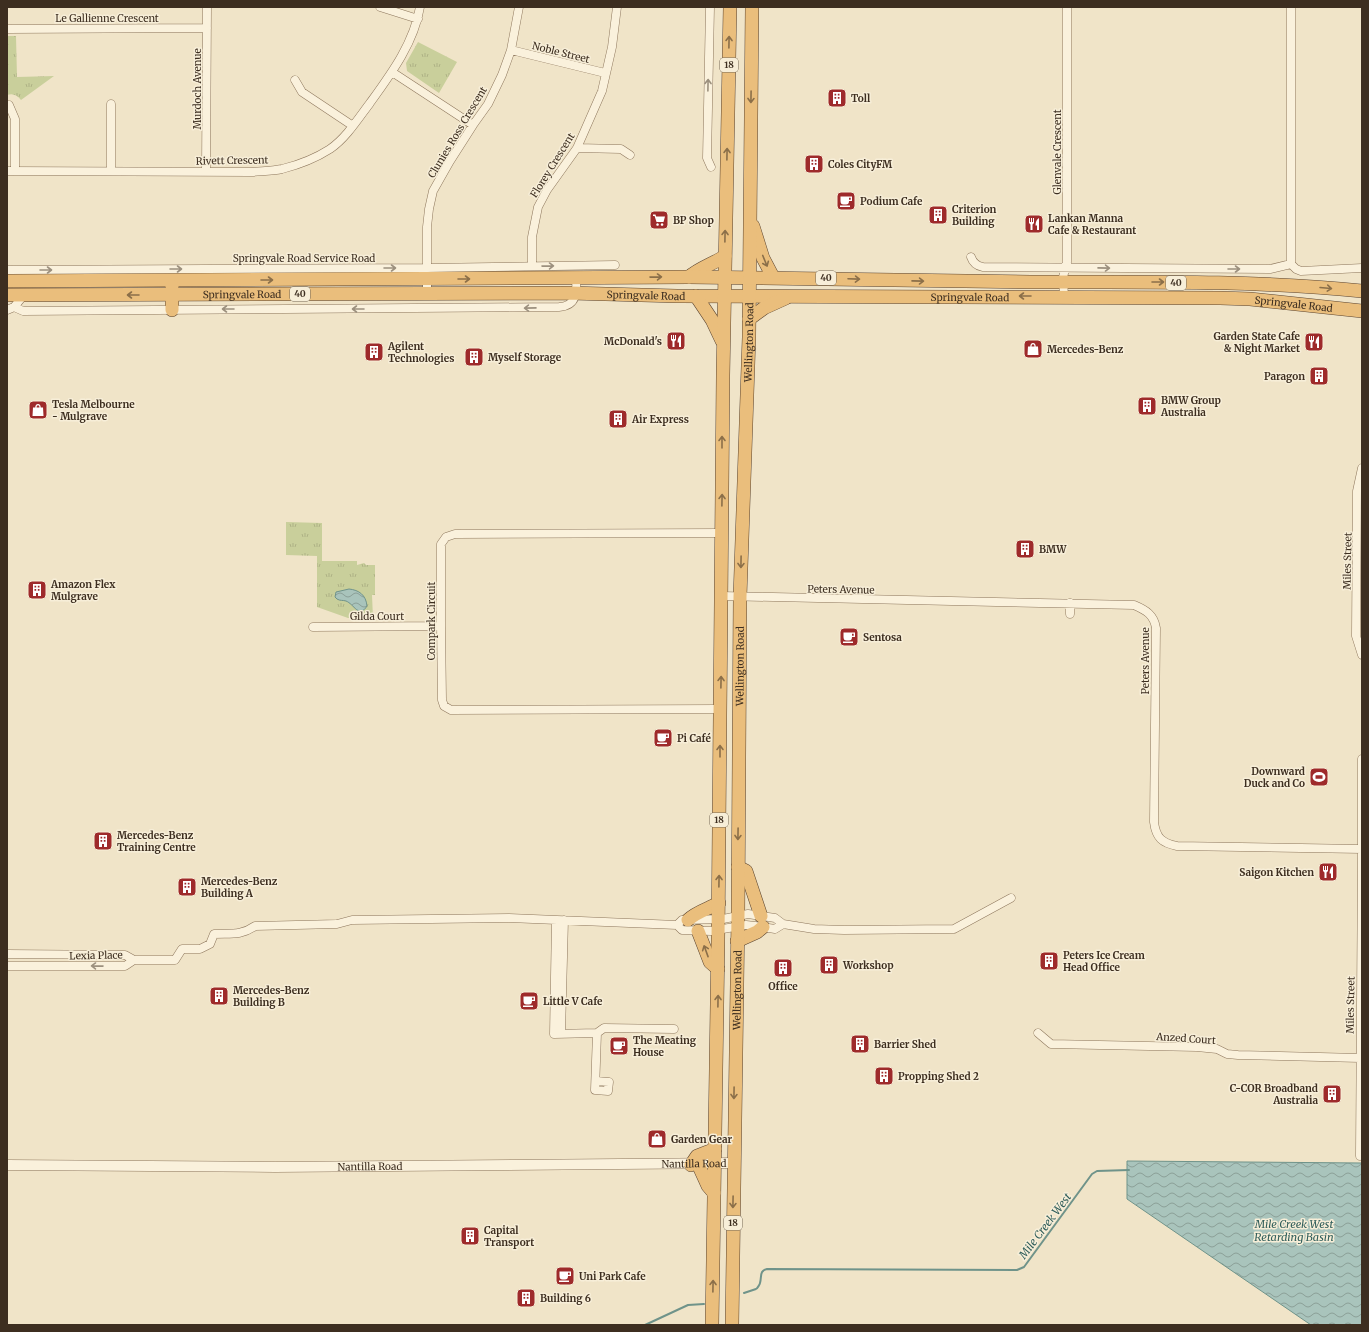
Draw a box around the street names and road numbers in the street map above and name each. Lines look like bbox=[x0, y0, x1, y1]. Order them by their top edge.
street label: Le Gallienne Crescent bbox=[55, 12, 159, 25]
street label: Noble Street bbox=[531, 39, 591, 66]
street label: Murdoch Avenue bbox=[191, 48, 204, 130]
road number: 18 bbox=[720, 58, 738, 72]
street label: Clunies Ross Crescent bbox=[425, 84, 490, 180]
street label: Glenvale Crescent bbox=[1051, 109, 1064, 195]
street label: Florey Crescent bbox=[527, 130, 578, 200]
street label: Rivett Crescent bbox=[196, 153, 268, 168]
street label: Springvale Road Service Road bbox=[233, 252, 375, 265]
road number: 40 bbox=[816, 271, 836, 285]
road number: 40 bbox=[1166, 276, 1186, 290]
road number: 40 bbox=[290, 287, 310, 301]
street label: Springvale Road bbox=[203, 288, 281, 301]
street label: Springvale Road bbox=[606, 288, 685, 303]
street label: Springvale Road bbox=[931, 291, 1009, 304]
street label: Springvale Road bbox=[1254, 294, 1333, 315]
street label: Wellington Road bbox=[741, 302, 756, 383]
street label: Miles Street bbox=[1341, 532, 1355, 590]
street label: Compark Circuit bbox=[425, 582, 438, 660]
street label: Peters Avenue bbox=[807, 582, 875, 597]
street label: Gilda Court bbox=[350, 610, 404, 623]
street label: Wellington Road bbox=[733, 626, 747, 707]
street label: Peters Avenue bbox=[1139, 627, 1152, 695]
road number: 18 bbox=[710, 813, 728, 827]
street label: Lexia Place bbox=[69, 949, 123, 962]
street label: Wellington Road bbox=[730, 950, 744, 1031]
street label: Miles Street bbox=[1344, 976, 1358, 1034]
street label: Anzed Court bbox=[1155, 1030, 1216, 1047]
street label: Nantilla Road bbox=[661, 1157, 727, 1171]
street label: Nantilla Road bbox=[337, 1160, 403, 1173]
road number: 18 bbox=[724, 1216, 742, 1230]

